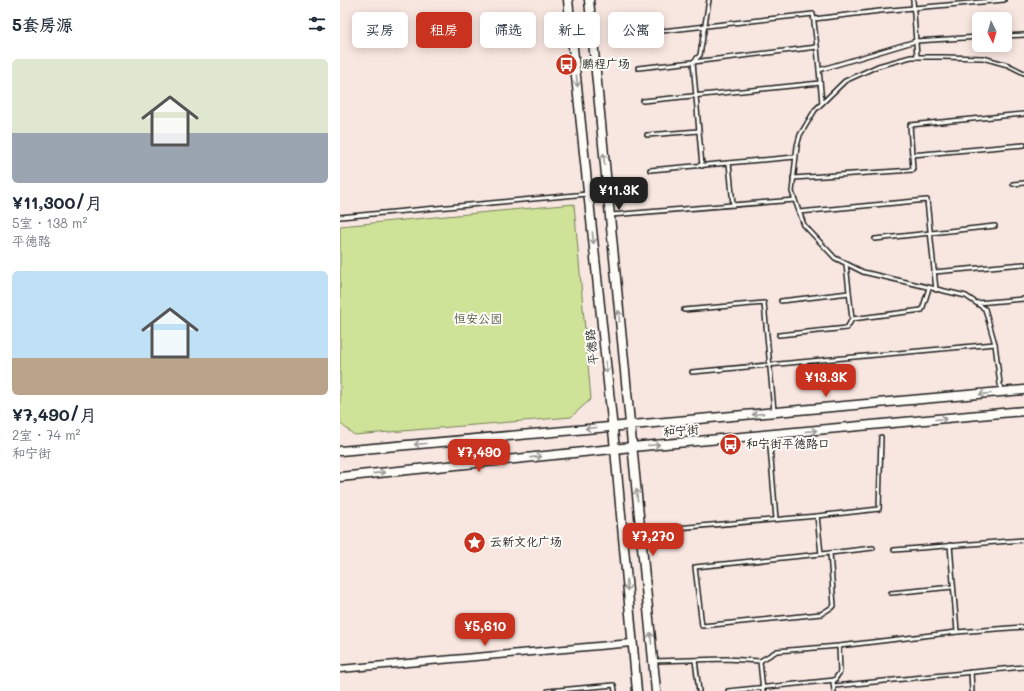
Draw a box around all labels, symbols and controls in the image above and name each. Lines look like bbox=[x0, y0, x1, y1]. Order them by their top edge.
chip: 买房 bbox=[352, 12, 408, 48]
chip: 租房 bbox=[416, 12, 472, 48]
chip: 筛选 bbox=[480, 12, 536, 48]
chip: 新上 bbox=[544, 12, 600, 48]
chip: 公寓 bbox=[608, 12, 664, 48]
north arrow bbox=[972, 12, 1012, 52]
map controls bbox=[972, 12, 1012, 52]
text: 5套房源 bbox=[12, 13, 73, 35]
icon: filters bbox=[306, 13, 328, 35]
bus stop icon: 鹏程广场 bbox=[553, 51, 579, 77]
place label: 鹏程广场 bbox=[582, 55, 630, 71]
one-way arrow bbox=[573, 74, 580, 87]
icon: home bbox=[134, 85, 206, 157]
one-way arrow bbox=[600, 153, 608, 166]
pin: ¥11.3K bbox=[586, 177, 652, 211]
text: ¥11.3K bbox=[599, 181, 639, 198]
text: ¥11,300/月 bbox=[12, 191, 102, 213]
text: 5室 · 138 m² bbox=[12, 214, 87, 231]
one-way arrow bbox=[589, 231, 597, 244]
text: 平德路 bbox=[12, 232, 51, 249]
icon: home bbox=[134, 297, 206, 369]
park label: 恒安公园 bbox=[454, 310, 502, 326]
one-way arrow bbox=[616, 310, 623, 323]
street label: 平德路 bbox=[581, 328, 601, 366]
one-way arrow bbox=[602, 360, 610, 373]
pin: ¥13.3K bbox=[793, 364, 859, 398]
text: ¥13.3K bbox=[805, 368, 847, 385]
one-way arrow bbox=[979, 390, 992, 397]
text: ¥7,490/月 bbox=[12, 403, 97, 425]
one-way arrow bbox=[752, 410, 765, 417]
one-way arrow bbox=[934, 415, 947, 422]
street label: 和宁街 bbox=[662, 420, 700, 440]
one-way arrow bbox=[585, 424, 598, 432]
text: 2室 · 74 m² bbox=[12, 426, 81, 443]
one-way arrow bbox=[804, 427, 817, 434]
bus stop icon: 和宁街平德路口 bbox=[717, 431, 743, 457]
place label: 和宁街平德路口 bbox=[746, 435, 830, 451]
pin: ¥7,490 bbox=[446, 439, 512, 473]
one-way arrow bbox=[414, 440, 427, 448]
one-way arrow bbox=[647, 442, 660, 449]
text: ¥7,490 bbox=[457, 443, 501, 460]
text: 和宁街 bbox=[12, 444, 51, 461]
one-way arrow bbox=[529, 453, 542, 461]
one-way arrow bbox=[372, 470, 385, 477]
one-way arrow bbox=[633, 489, 641, 502]
pin: ¥7,270 bbox=[620, 523, 686, 557]
text: ¥7,270 bbox=[632, 527, 674, 544]
place icon: 云新文化广场 bbox=[462, 529, 488, 555]
place label: 云新文化广场 bbox=[490, 533, 562, 549]
one-way arrow bbox=[624, 579, 631, 592]
pin: ¥5,610 bbox=[452, 613, 518, 647]
text: ¥5,610 bbox=[464, 617, 506, 634]
one-way arrow bbox=[647, 632, 654, 645]

